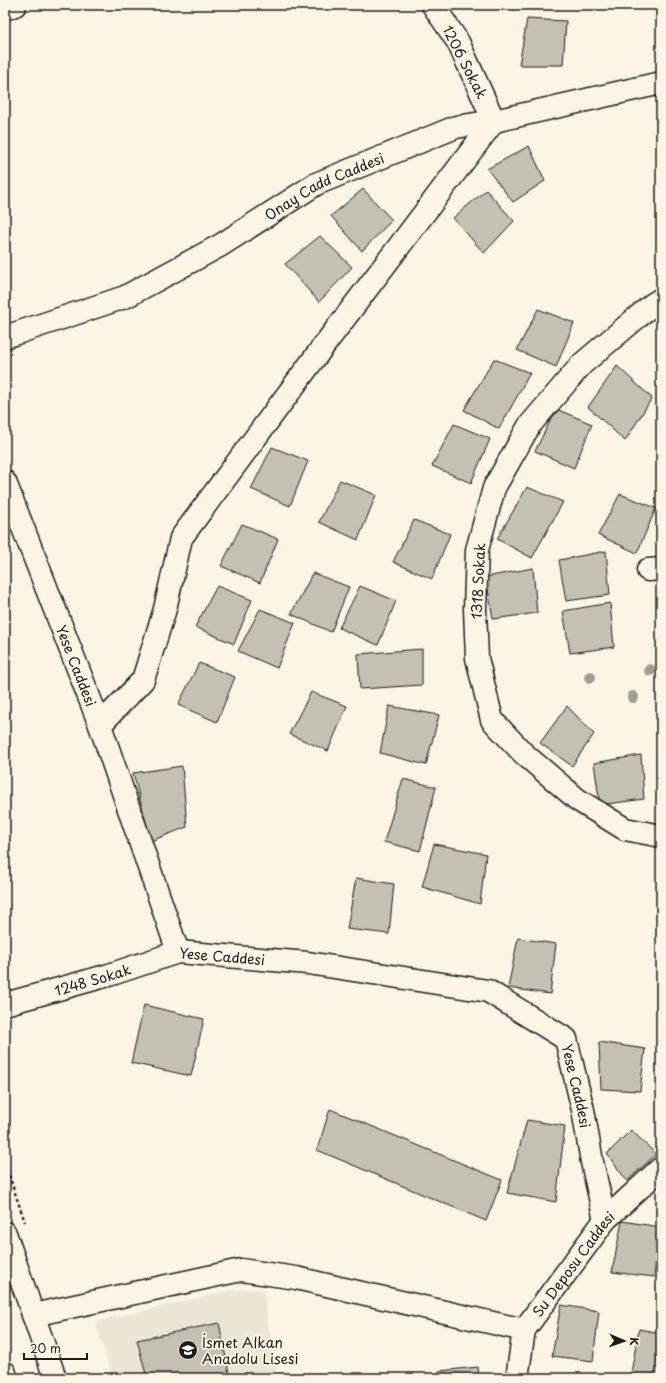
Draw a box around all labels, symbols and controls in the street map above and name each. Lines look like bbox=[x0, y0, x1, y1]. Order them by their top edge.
street label: 1206 Sokak bbox=[437, 22, 493, 102]
street label: Onay Cadd Caddesi bbox=[260, 147, 387, 225]
street label: 1318 Sokak bbox=[466, 542, 490, 620]
street label: Yese Caddesi bbox=[51, 622, 102, 709]
street label: Yese Caddesi bbox=[179, 942, 266, 970]
street label: 1248 Sokak bbox=[52, 958, 134, 1000]
street label: Yese Caddesi bbox=[557, 1042, 596, 1130]
street label: Su Deposu Caddesi bbox=[527, 1206, 619, 1321]
north arrow bbox=[604, 1321, 644, 1361]
place label: İsmet Alkan Anadolu Lisesi bbox=[202, 1332, 298, 1369]
scale bar bbox=[24, 1335, 87, 1361]
text: K bbox=[626, 1337, 643, 1346]
text: 20 m bbox=[30, 1339, 61, 1357]
school or university icon: İsmet Alkan Anadolu Lisesi bbox=[177, 1339, 199, 1361]

